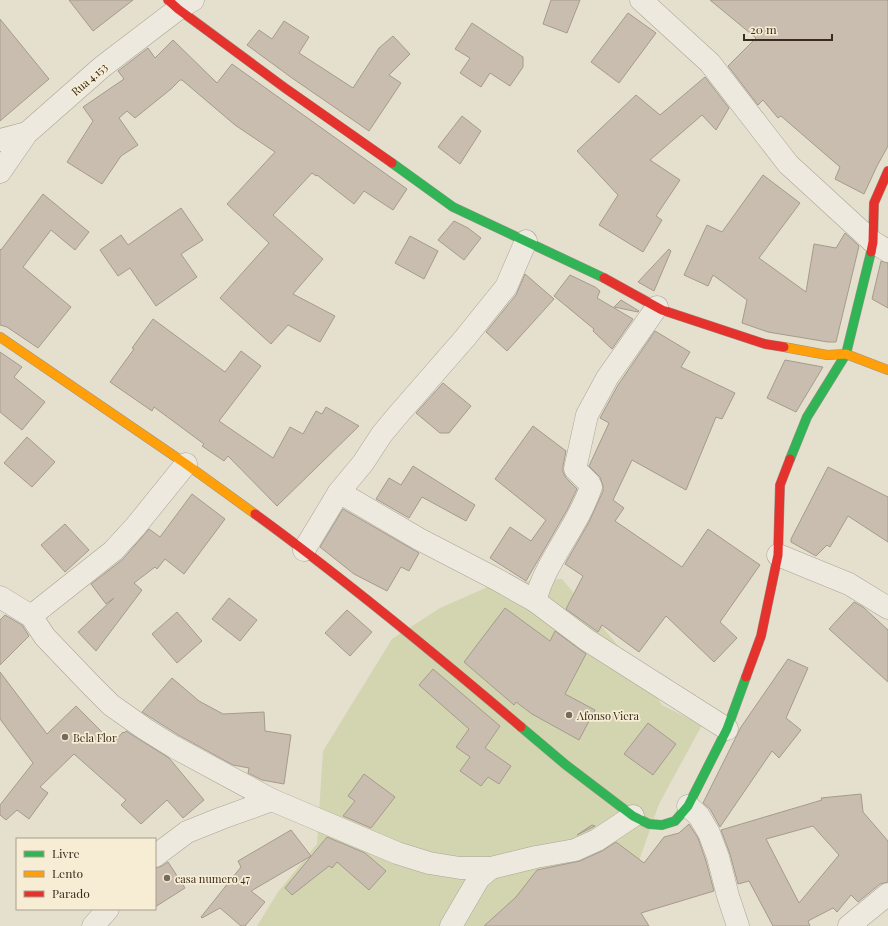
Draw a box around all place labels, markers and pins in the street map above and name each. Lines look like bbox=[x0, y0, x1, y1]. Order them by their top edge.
place label: Afonso Viera bbox=[576, 708, 640, 723]
marker: Afonso Viera bbox=[564, 710, 574, 720]
place label: Bela Flor bbox=[73, 730, 117, 745]
marker: Bela Flor bbox=[60, 732, 70, 742]
place label: casa numero 47 bbox=[175, 871, 251, 886]
marker: casa numero 47 bbox=[162, 873, 172, 883]

